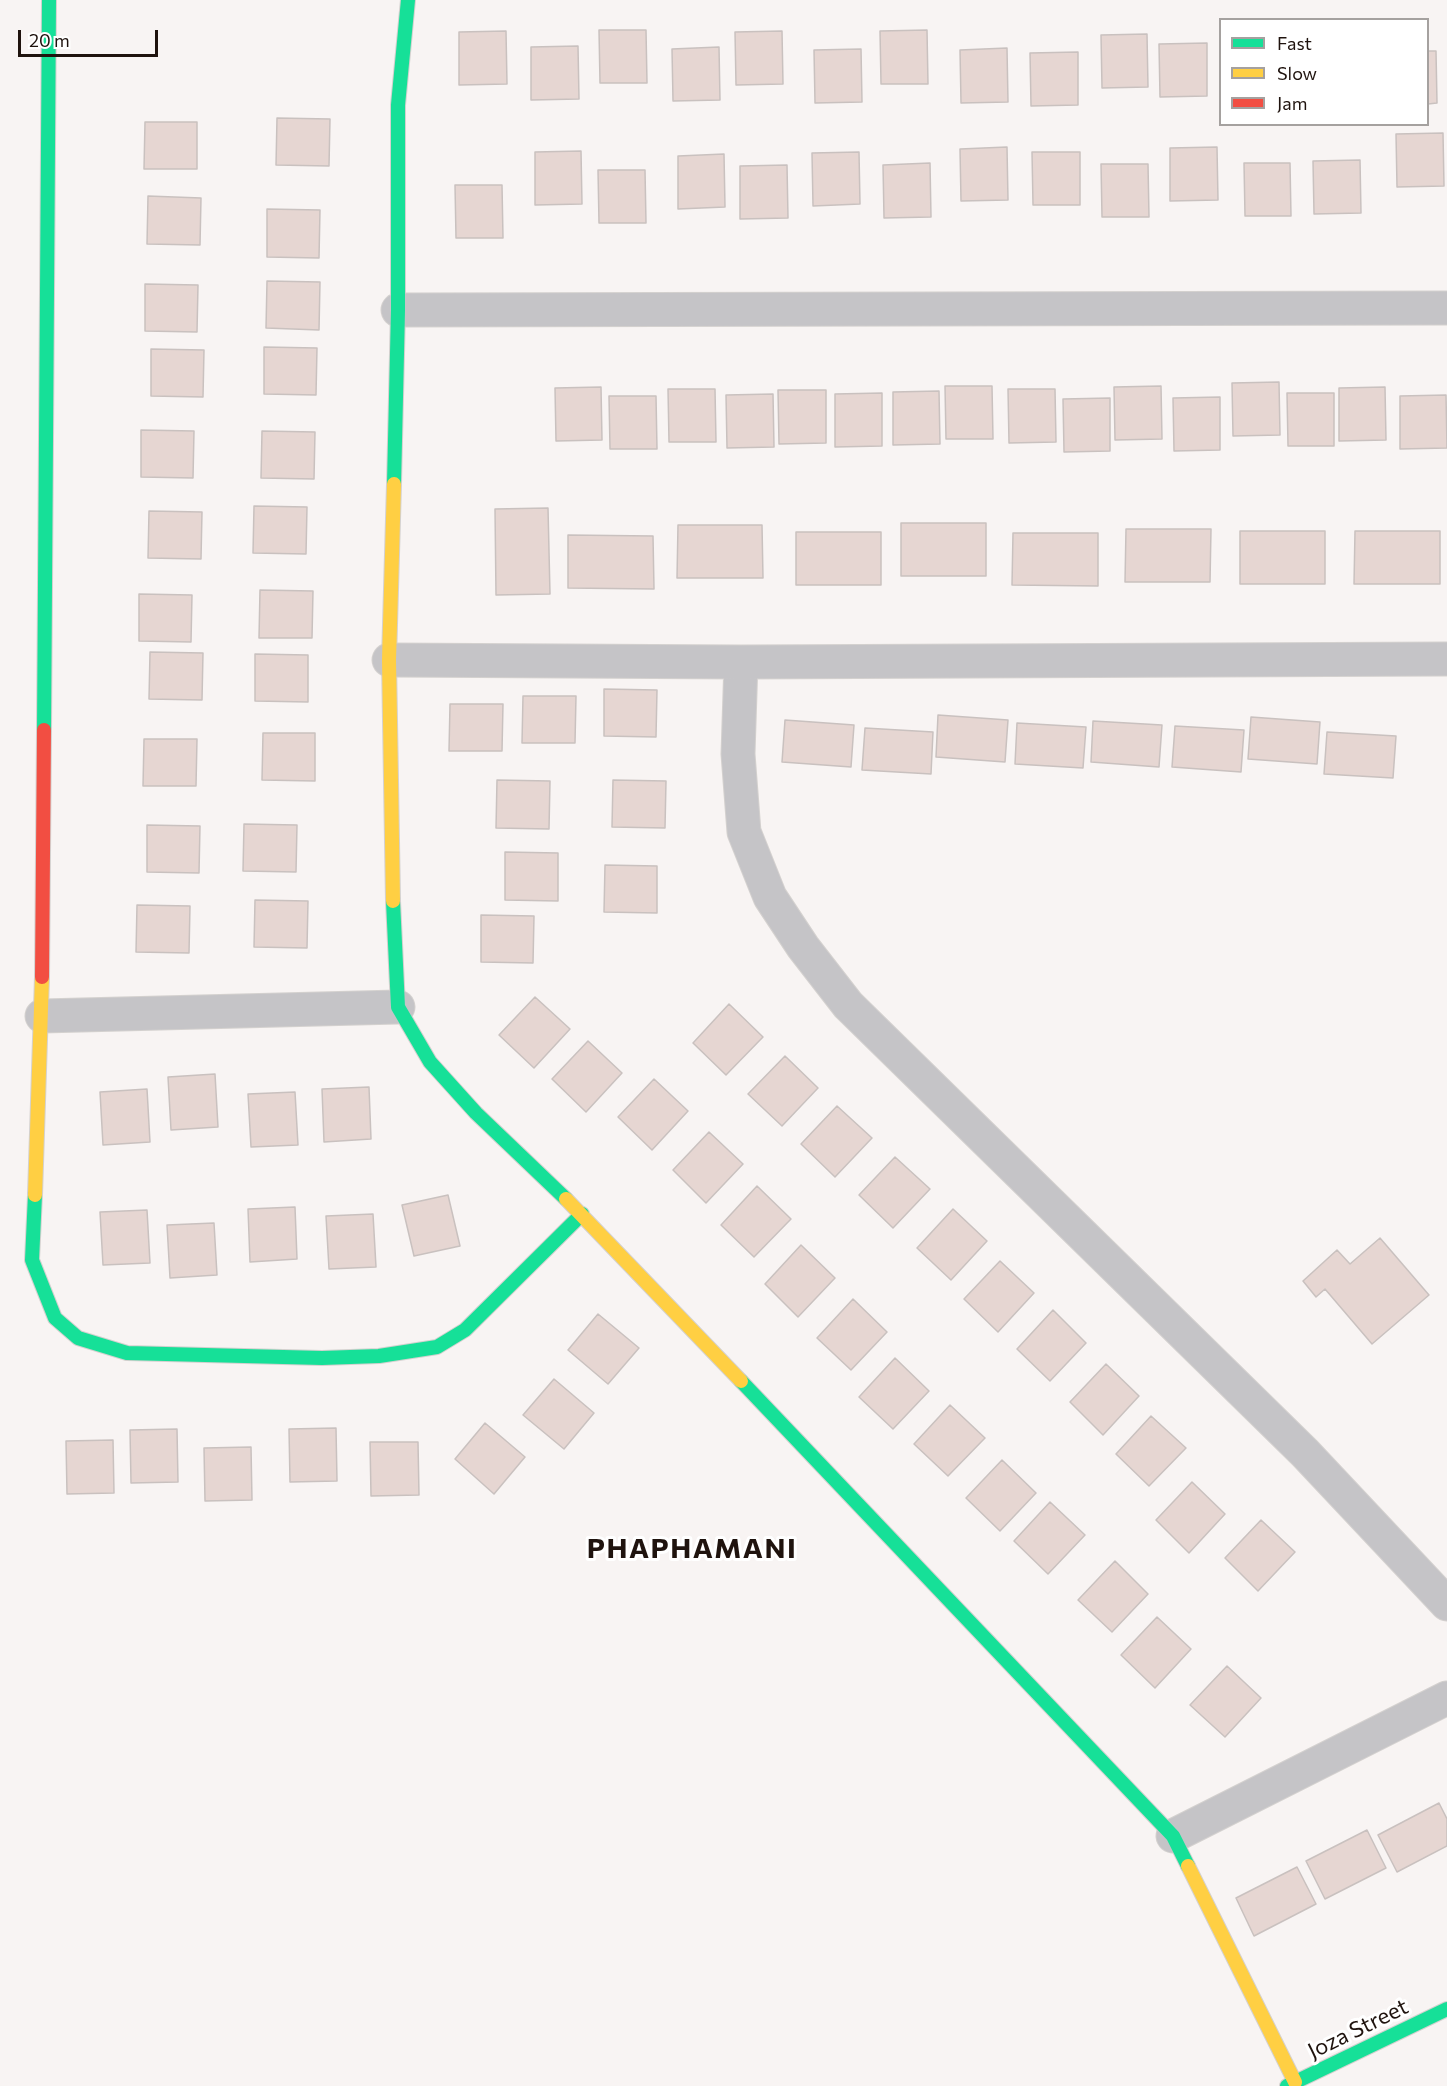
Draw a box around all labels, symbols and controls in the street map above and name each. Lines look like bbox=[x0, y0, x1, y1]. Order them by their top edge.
scale bar bbox=[21, 18, 160, 56]
legend bbox=[1219, 18, 1429, 126]
text: 20 m bbox=[29, 29, 70, 51]
text: Fast bbox=[1277, 32, 1312, 54]
text: Slow bbox=[1277, 62, 1317, 84]
text: Jam bbox=[1277, 92, 1307, 114]
district label: PHAPHAMANI bbox=[587, 1532, 797, 1566]
street label: Joza Street bbox=[1304, 1993, 1412, 2065]

